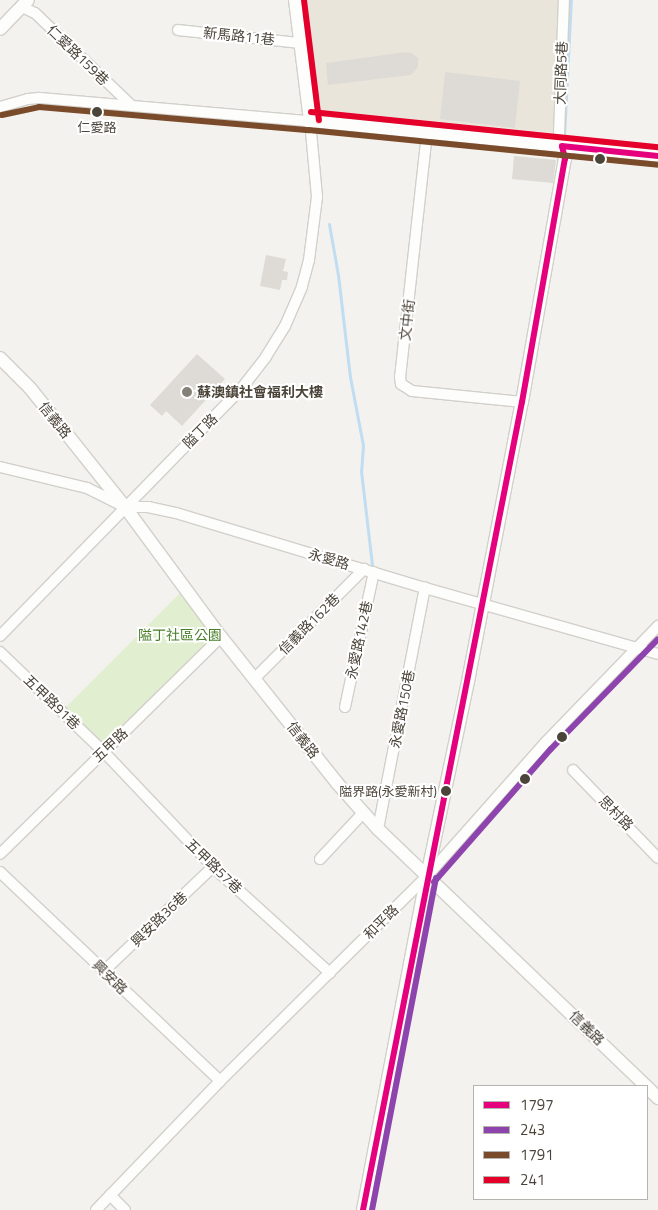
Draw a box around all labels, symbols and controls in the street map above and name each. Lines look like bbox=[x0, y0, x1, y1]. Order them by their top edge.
street label: 仁愛路159巷 bbox=[44, 21, 112, 89]
street label: 新馬路11巷 bbox=[202, 24, 276, 48]
street label: 大同路5巷 bbox=[551, 41, 571, 105]
marker: 仁愛路 bbox=[92, 107, 102, 117]
place label: 仁愛路 bbox=[78, 119, 116, 135]
unlabelled marker bbox=[595, 154, 605, 164]
street label: 文中街 bbox=[396, 298, 418, 342]
place label: 蘇澳鎮社會福利大樓 bbox=[197, 384, 323, 400]
marker: 蘇澳鎮社會福利大樓 bbox=[181, 386, 193, 398]
street label: 信義路 bbox=[35, 398, 75, 442]
street label: 隘丁路 bbox=[179, 410, 221, 452]
street label: 永愛路 bbox=[306, 545, 352, 573]
street label: 信義路162巷 bbox=[275, 590, 343, 658]
street label: 永愛路142巷 bbox=[343, 599, 375, 681]
park label: 隘丁社區公園 bbox=[138, 627, 222, 643]
street label: 永愛路150巷 bbox=[386, 668, 418, 750]
street label: 五甲路91巷 bbox=[20, 671, 84, 733]
street label: 信義路 bbox=[283, 718, 323, 762]
street label: 五甲路 bbox=[89, 725, 131, 765]
unlabelled marker bbox=[557, 732, 567, 742]
unlabelled marker bbox=[520, 774, 530, 784]
place label: 隘界路(永愛新村) bbox=[339, 783, 437, 799]
marker: 隘界路(永愛新村) bbox=[441, 786, 451, 796]
street label: 思村路 bbox=[595, 792, 637, 834]
street label: 五甲路57巷 bbox=[182, 835, 246, 897]
street label: 興安路36巷 bbox=[127, 888, 191, 950]
street label: 和平路 bbox=[360, 901, 402, 943]
street label: 興安路 bbox=[89, 956, 131, 998]
street label: 信義路 bbox=[566, 1007, 608, 1049]
legend bbox=[473, 1085, 648, 1200]
text: 1797 bbox=[520, 1093, 554, 1116]
text: 243 bbox=[520, 1118, 545, 1141]
text: 1791 bbox=[520, 1143, 554, 1166]
text: 241 bbox=[520, 1168, 545, 1191]

